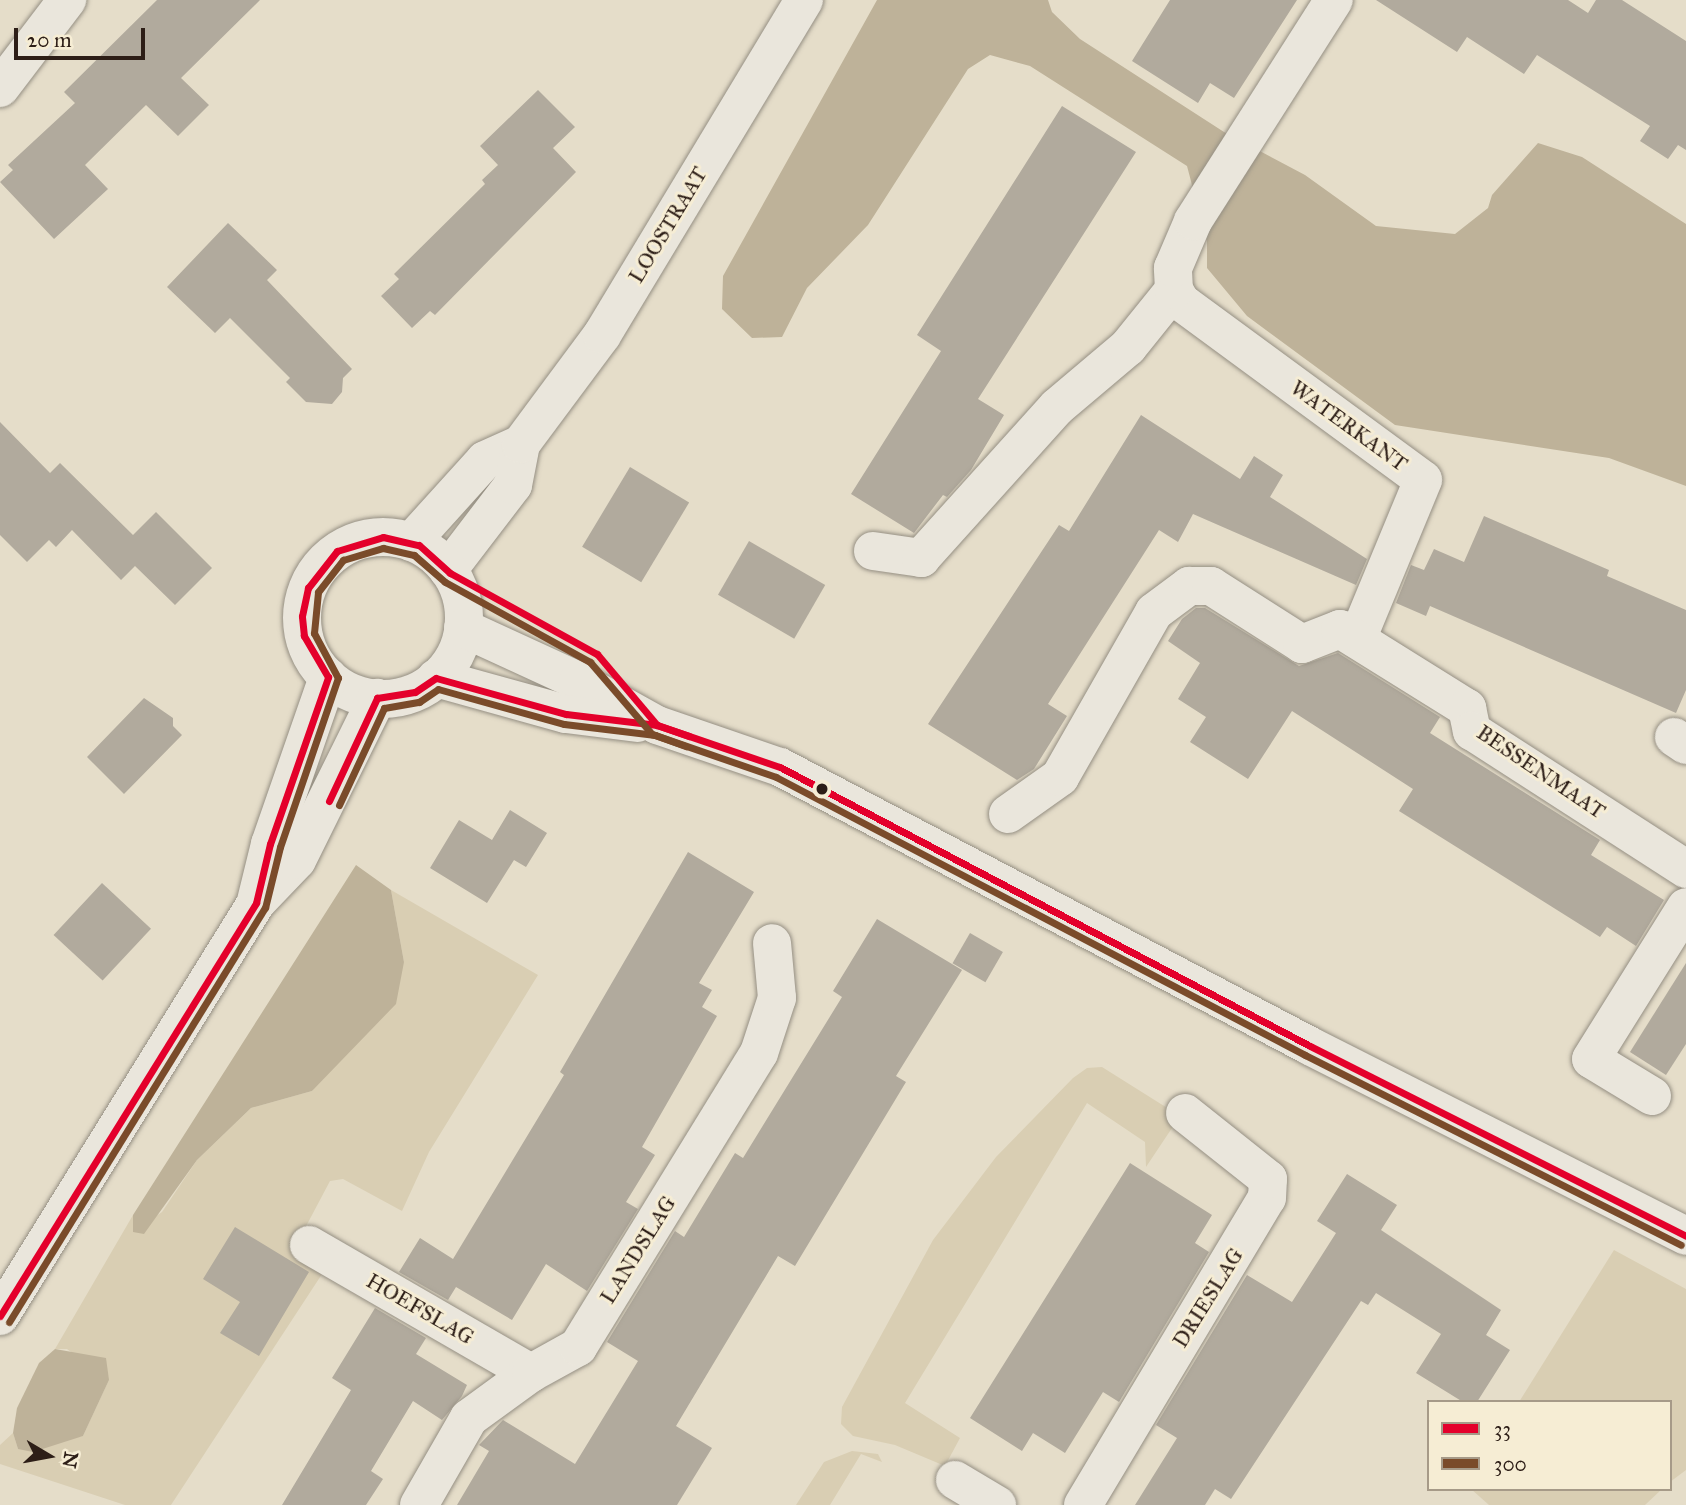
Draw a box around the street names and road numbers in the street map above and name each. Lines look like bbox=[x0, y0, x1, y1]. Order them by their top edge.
street label: LOOSTRAAT bbox=[623, 162, 713, 288]
street label: WATERKANT bbox=[1286, 375, 1412, 477]
street label: BESSENMAAT bbox=[1472, 720, 1610, 824]
street label: LANDSLAG bbox=[595, 1192, 681, 1308]
street label: DRIESLAG bbox=[1168, 1244, 1248, 1352]
street label: HOEFSLAG bbox=[362, 1268, 478, 1350]

